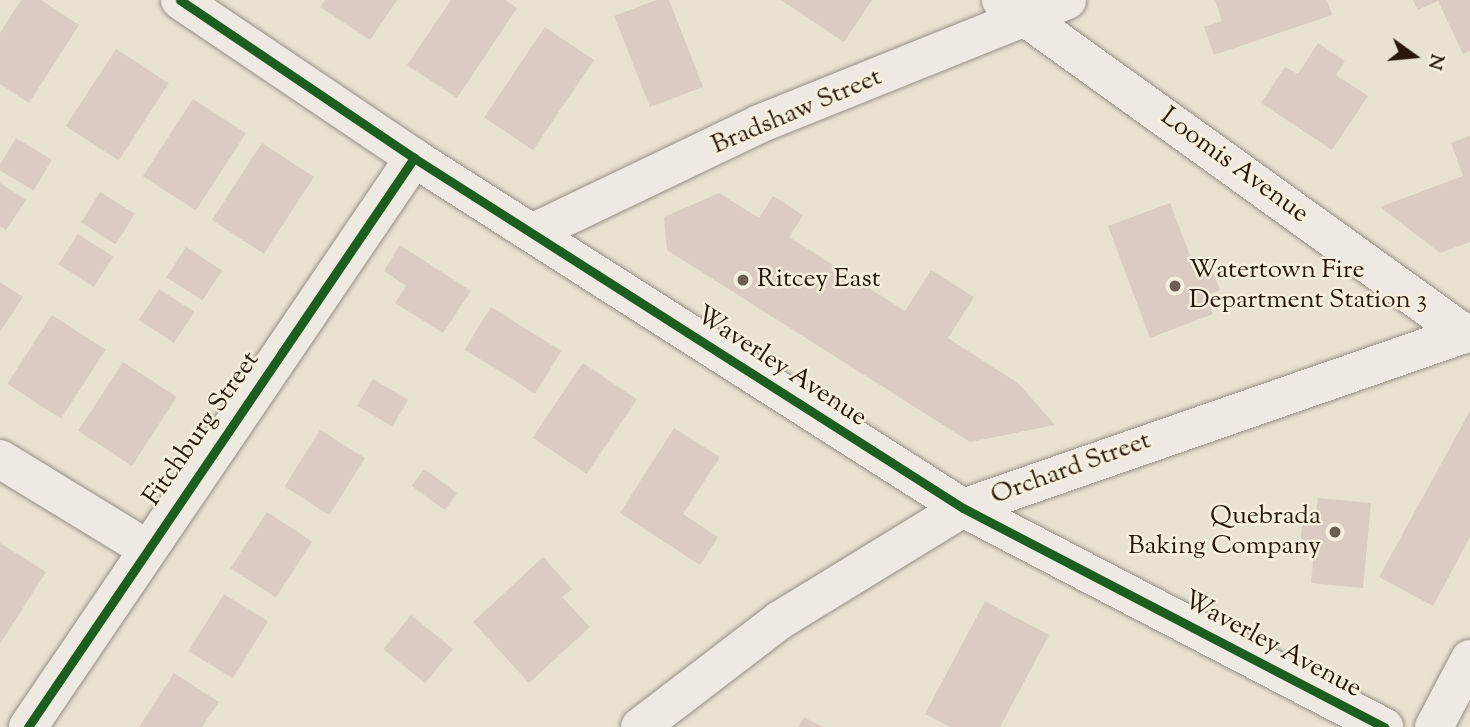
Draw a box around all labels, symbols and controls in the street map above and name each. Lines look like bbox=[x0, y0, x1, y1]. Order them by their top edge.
north arrow bbox=[1379, 21, 1449, 91]
text: N bbox=[1420, 51, 1450, 72]
street label: Bradshaw Street bbox=[707, 62, 887, 162]
street label: Loomis Avenue bbox=[1154, 102, 1314, 230]
place label: Watertown Fire Department Station 3 bbox=[1189, 255, 1427, 316]
place label: Ritcey East bbox=[757, 264, 881, 296]
marker: Ritcey East bbox=[735, 272, 751, 288]
marker: Watertown Fire Department Station 3 bbox=[1167, 278, 1183, 294]
street label: Waverley Avenue bbox=[690, 300, 872, 434]
street label: Fitchburg Street bbox=[137, 346, 267, 512]
street label: Orchard Street bbox=[987, 426, 1155, 512]
place label: Quebrada Baking Company bbox=[1128, 501, 1321, 562]
marker: Quebrada Baking Company bbox=[1327, 524, 1343, 540]
street label: Waverley Avenue bbox=[1177, 585, 1367, 705]

